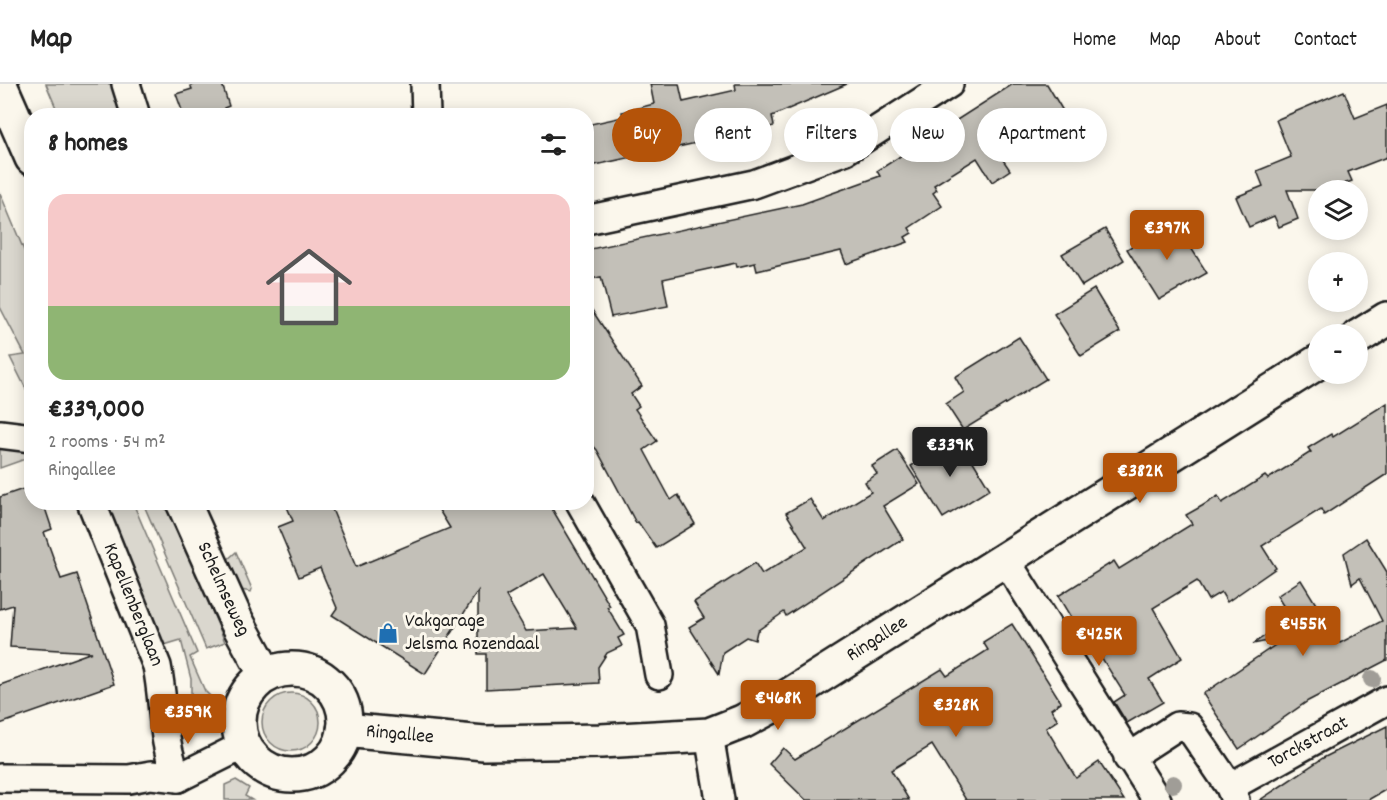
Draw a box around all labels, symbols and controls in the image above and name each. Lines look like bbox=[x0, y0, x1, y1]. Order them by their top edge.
text: Map bbox=[30, 21, 72, 61]
text: Home bbox=[1072, 26, 1116, 56]
text: Map bbox=[1149, 26, 1181, 56]
text: About bbox=[1214, 26, 1261, 56]
text: Contact bbox=[1294, 26, 1357, 56]
chip: Buy bbox=[612, 108, 682, 162]
chip: Rent bbox=[694, 108, 772, 162]
chip: Filters bbox=[784, 108, 878, 162]
chip: New bbox=[890, 108, 965, 162]
chip: Apartment bbox=[977, 108, 1107, 162]
text: 8 homes bbox=[48, 126, 128, 163]
icon: filters bbox=[537, 128, 570, 161]
map controls bbox=[1308, 180, 1368, 384]
button: layers bbox=[1308, 180, 1368, 240]
pin: €397K bbox=[1125, 210, 1209, 261]
text: €397K bbox=[1144, 215, 1190, 243]
icon: home bbox=[255, 233, 363, 341]
button: + bbox=[1308, 252, 1368, 312]
button: − bbox=[1308, 324, 1368, 384]
text: €339,000 bbox=[48, 392, 145, 429]
pin: €339K bbox=[908, 427, 992, 478]
text: 2 rooms · 54 m² bbox=[48, 429, 166, 457]
text: €339K bbox=[926, 432, 974, 460]
pin: €382K bbox=[1098, 453, 1182, 504]
text: Ringallee bbox=[48, 457, 116, 485]
text: €382K bbox=[1117, 458, 1163, 486]
street label: Schelmseweg bbox=[189, 538, 257, 642]
street label: Kapellenberglaan bbox=[95, 539, 170, 671]
pin: €455K bbox=[1261, 606, 1345, 657]
place label: Vakgarage Jelsma Rozendaal bbox=[405, 608, 539, 659]
street label: Ringallee bbox=[841, 610, 914, 670]
text: €455K bbox=[1279, 611, 1327, 639]
pin: €425K bbox=[1057, 616, 1141, 667]
shop icon: Vakgarage Jelsma Rozendaal bbox=[376, 621, 400, 645]
text: €425K bbox=[1076, 621, 1122, 649]
pin: €468K bbox=[736, 680, 820, 731]
text: €468K bbox=[755, 685, 801, 713]
pin: €328K bbox=[914, 687, 998, 738]
text: €328K bbox=[933, 692, 979, 720]
pin: €359K bbox=[146, 694, 230, 745]
text: €359K bbox=[164, 699, 212, 727]
street label: Torckstraat bbox=[1263, 710, 1354, 777]
street label: Ringallee bbox=[365, 718, 435, 752]

